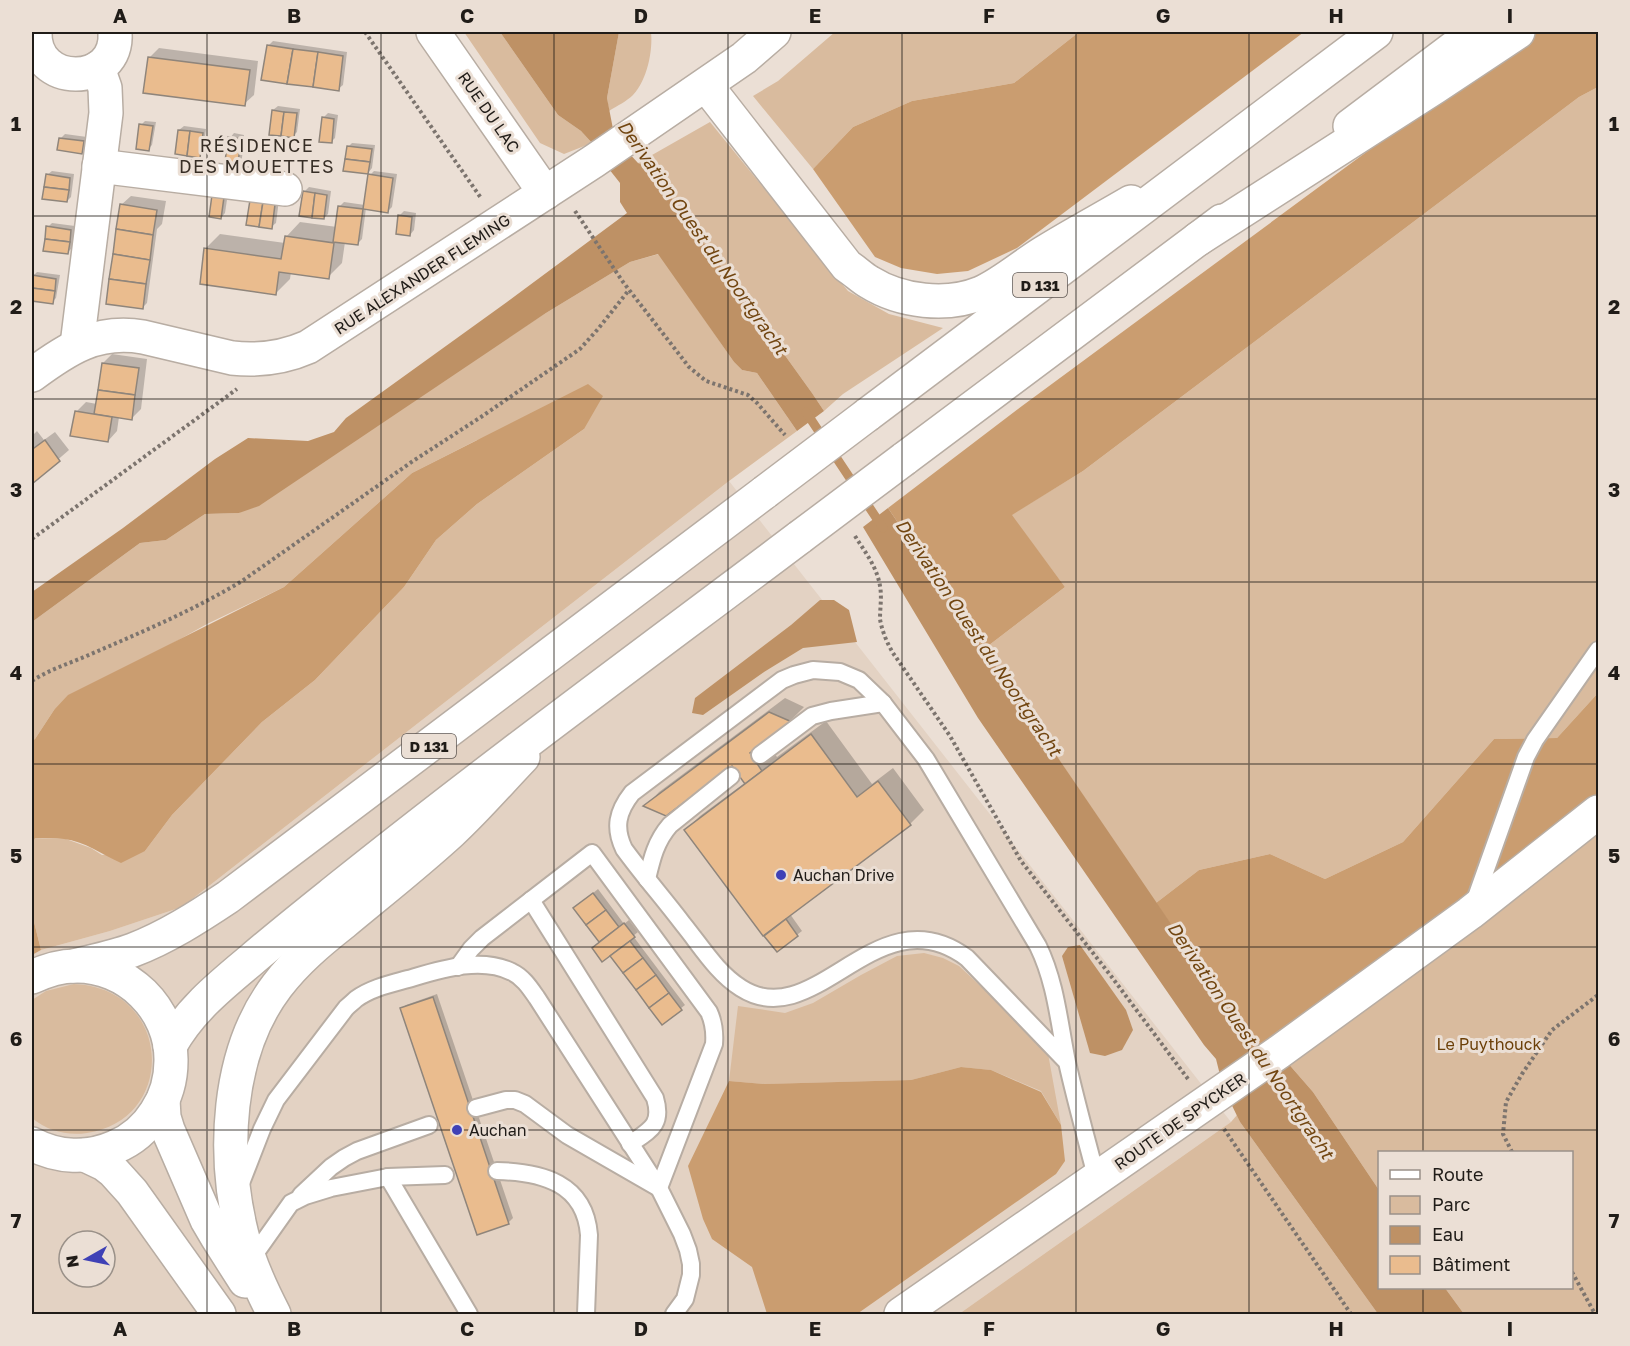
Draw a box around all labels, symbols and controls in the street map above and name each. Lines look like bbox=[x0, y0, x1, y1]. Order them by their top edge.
text: A bbox=[113, 3, 127, 27]
text: B bbox=[287, 3, 301, 27]
text: C bbox=[460, 3, 474, 27]
text: D bbox=[634, 3, 648, 27]
text: E bbox=[809, 3, 821, 27]
text: F bbox=[983, 3, 995, 27]
text: G bbox=[1156, 3, 1170, 27]
text: H bbox=[1328, 3, 1344, 27]
text: I bbox=[1507, 3, 1513, 27]
street label: RUE DU LAC bbox=[454, 68, 524, 156]
text: 1 bbox=[11, 111, 21, 135]
text: 1 bbox=[1609, 111, 1619, 135]
water label: Derivation Ouest du Noortgracht bbox=[613, 116, 794, 360]
district label: RÉSIDENCE DES MOUETTES bbox=[179, 134, 335, 177]
street label: RUE ALEXANDER FLEMING bbox=[330, 210, 514, 338]
road number: D 131 bbox=[1013, 273, 1067, 297]
text: 2 bbox=[10, 294, 22, 318]
text: 2 bbox=[1608, 294, 1620, 318]
text: 3 bbox=[10, 477, 22, 501]
text: 3 bbox=[1608, 477, 1620, 501]
water label: Derivation Ouest du Noortgracht bbox=[891, 514, 1068, 761]
text: 4 bbox=[10, 660, 22, 684]
text: 4 bbox=[1608, 660, 1620, 684]
road number: D 131 bbox=[402, 734, 456, 758]
text: 5 bbox=[10, 843, 22, 867]
text: 5 bbox=[1608, 843, 1620, 867]
place label: Auchan Drive bbox=[793, 865, 894, 885]
marker: Auchan Drive bbox=[774, 868, 788, 882]
water label: Derivation Ouest du Noortgracht bbox=[1163, 917, 1340, 1164]
text: 6 bbox=[10, 1026, 22, 1050]
text: 6 bbox=[1608, 1026, 1620, 1050]
park label: Le Puythouck bbox=[1436, 1034, 1542, 1054]
street label: ROUTE DE SPYCKER bbox=[1110, 1068, 1250, 1174]
place label: Auchan bbox=[469, 1120, 527, 1140]
marker: Auchan bbox=[450, 1123, 464, 1137]
legend bbox=[1378, 1151, 1573, 1289]
text: Route bbox=[1432, 1163, 1483, 1185]
text: Parc bbox=[1432, 1193, 1471, 1215]
text: 7 bbox=[11, 1208, 22, 1232]
text: 7 bbox=[1609, 1208, 1620, 1232]
text: Eau bbox=[1432, 1223, 1464, 1245]
north arrow bbox=[57, 1229, 117, 1289]
text: Bâtiment bbox=[1432, 1253, 1511, 1275]
text: N bbox=[61, 1254, 83, 1269]
text: A bbox=[113, 1316, 127, 1340]
text: B bbox=[287, 1316, 301, 1340]
text: C bbox=[460, 1316, 474, 1340]
text: D bbox=[634, 1316, 648, 1340]
text: E bbox=[809, 1316, 821, 1340]
text: F bbox=[983, 1316, 995, 1340]
text: G bbox=[1156, 1316, 1170, 1340]
text: H bbox=[1328, 1316, 1344, 1340]
text: I bbox=[1507, 1316, 1513, 1340]

